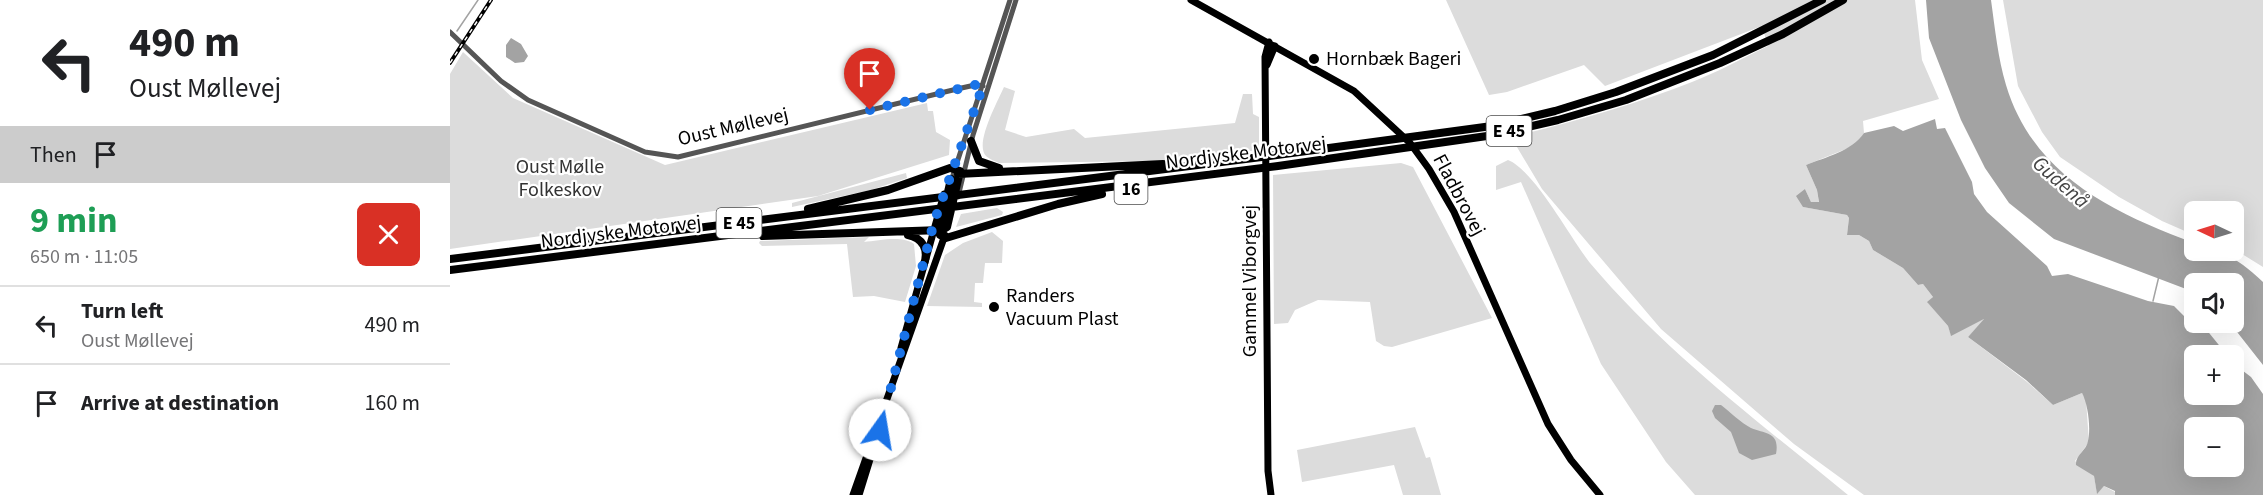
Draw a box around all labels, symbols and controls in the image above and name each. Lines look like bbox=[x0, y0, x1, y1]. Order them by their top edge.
text: 490 m bbox=[129, 13, 240, 73]
icon: left bbox=[30, 24, 108, 102]
place label: Hornbæk Bageri bbox=[1326, 45, 1461, 73]
pin bbox=[844, 48, 895, 110]
marker: Hornbæk Bageri bbox=[1307, 52, 1321, 66]
icon: arrive bbox=[853, 57, 886, 90]
text: Oust Møllevej bbox=[129, 69, 281, 108]
street label: Oust Møllevej bbox=[675, 101, 791, 153]
road number: E 45 bbox=[1486, 116, 1532, 146]
street label: Nordjyske Motorvej bbox=[1164, 129, 1328, 177]
icon: arrive bbox=[89, 138, 122, 171]
text: Then bbox=[30, 139, 77, 171]
street label: Fladbrovej bbox=[1426, 149, 1492, 241]
water label: Gudenå bbox=[2026, 149, 2096, 215]
park label: Oust Mølle Folkeskov bbox=[516, 153, 604, 204]
road number: 16 bbox=[1114, 174, 1148, 204]
text: 9 min bbox=[30, 195, 118, 246]
north arrow bbox=[2184, 201, 2244, 261]
map controls bbox=[2184, 201, 2244, 477]
button: close bbox=[357, 203, 420, 266]
street label: Gammel Viborgvej bbox=[1236, 205, 1264, 357]
street label: Nordjyske Motorvej bbox=[539, 208, 703, 256]
road number: E 45 bbox=[716, 208, 762, 238]
text: 650 m · 11:05 bbox=[30, 243, 138, 271]
button: sound bbox=[2184, 273, 2244, 333]
place label: Randers Vacuum Plast bbox=[1006, 282, 1119, 333]
text: Turn left bbox=[81, 295, 163, 327]
marker: Randers Vacuum Plast bbox=[987, 300, 1001, 314]
icon: left bbox=[30, 309, 63, 342]
text: 490 m bbox=[365, 309, 420, 341]
text: Oust Møllevej bbox=[81, 327, 194, 355]
button: + bbox=[2184, 345, 2244, 405]
icon: arrive bbox=[30, 387, 63, 420]
text: Arrive at destination bbox=[81, 387, 279, 419]
text: 160 m bbox=[365, 387, 420, 419]
position arrow bbox=[848, 398, 912, 462]
button: − bbox=[2184, 417, 2244, 477]

